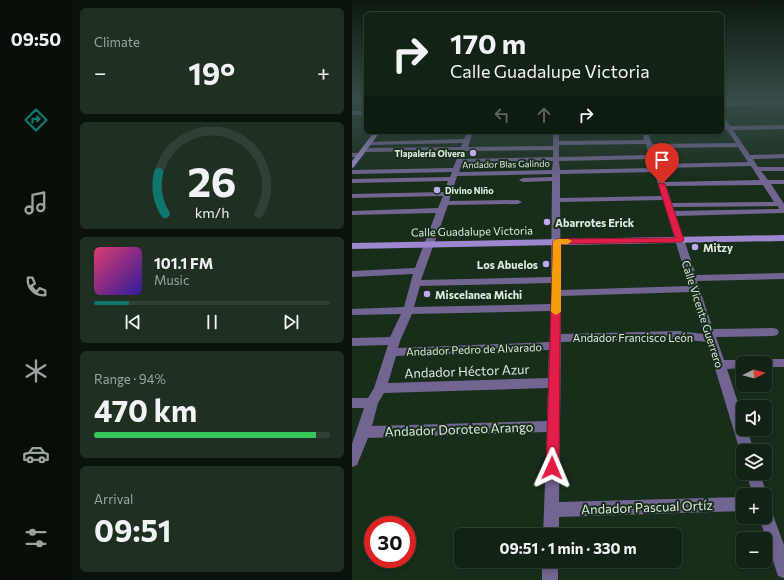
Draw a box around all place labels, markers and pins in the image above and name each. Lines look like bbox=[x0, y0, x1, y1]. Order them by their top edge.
pin bbox=[645, 143, 679, 184]
place label: Tlapalería Olvera bbox=[394, 148, 465, 159]
marker: Tlapalería Olvera bbox=[468, 148, 478, 158]
marker: Divino Niño bbox=[432, 185, 442, 195]
place label: Divino Niño bbox=[445, 185, 494, 196]
place label: Abarrotes Erick bbox=[555, 216, 635, 229]
marker: Abarrotes Erick bbox=[542, 217, 552, 227]
place label: Mitzy bbox=[703, 241, 733, 254]
marker: Mitzy bbox=[690, 242, 700, 252]
place label: Los Abuelos bbox=[477, 258, 538, 271]
marker: Los Abuelos bbox=[541, 259, 551, 269]
place label: Miscelanea Michi bbox=[435, 288, 522, 301]
marker: Miscelanea Michi bbox=[422, 289, 432, 299]

